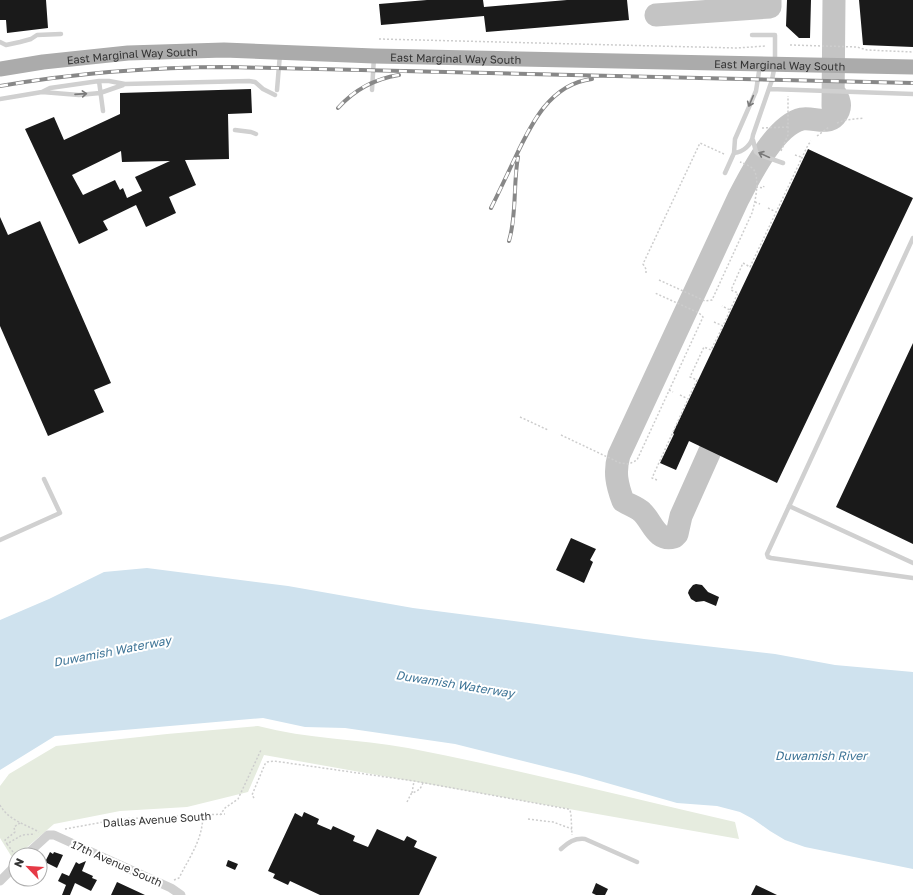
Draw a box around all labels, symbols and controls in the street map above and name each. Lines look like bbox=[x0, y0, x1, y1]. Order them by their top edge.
street label: East Marginal Way South bbox=[66, 44, 198, 66]
street label: East Marginal Way South bbox=[390, 50, 522, 66]
street label: East Marginal Way South bbox=[714, 56, 845, 72]
one-way arrow bbox=[74, 91, 87, 98]
one-way arrow bbox=[747, 95, 754, 107]
one-way arrow bbox=[758, 151, 770, 159]
water label: Duwamish Waterway bbox=[52, 632, 174, 670]
water label: Duwamish Waterway bbox=[395, 667, 517, 701]
water label: Duwamish River bbox=[775, 748, 869, 763]
street label: Dallas Avenue South bbox=[102, 809, 212, 829]
street label: 17th Avenue South bbox=[70, 837, 164, 889]
north arrow bbox=[8, 847, 48, 887]
text: N bbox=[11, 856, 26, 869]

